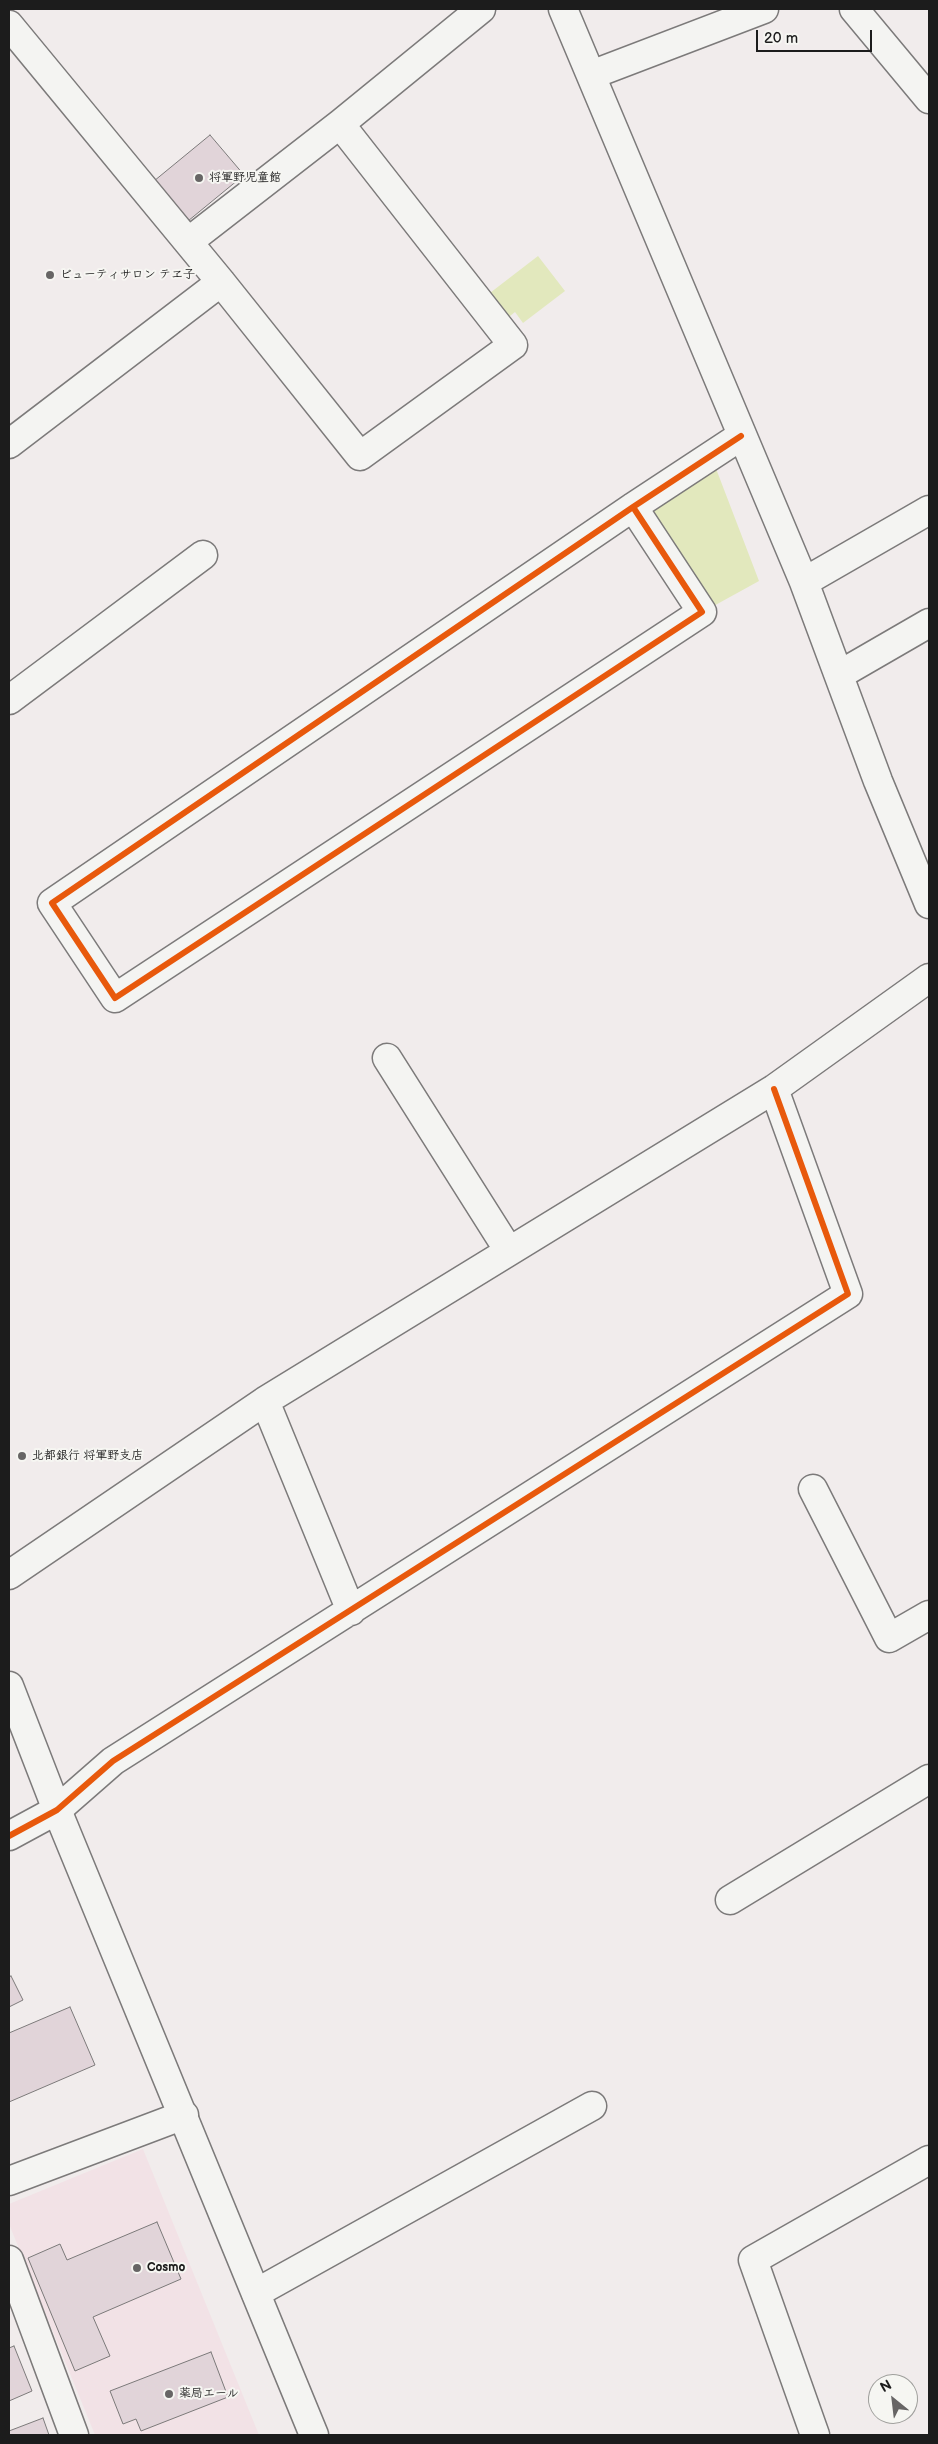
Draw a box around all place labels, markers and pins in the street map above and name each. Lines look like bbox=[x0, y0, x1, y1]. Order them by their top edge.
place label: 将軍野児童館 bbox=[209, 171, 281, 185]
marker: 将軍野児童館 bbox=[193, 172, 205, 184]
place label: ビューティサロン テヱ子 bbox=[60, 268, 195, 282]
marker: ビューティサロン テヱ子 bbox=[44, 269, 56, 281]
place label: 北都銀行 将軍野支店 bbox=[32, 1449, 143, 1463]
marker: 北都銀行 将軍野支店 bbox=[16, 1450, 28, 1462]
place label: Cosmo bbox=[147, 2261, 185, 2275]
marker: Cosmo bbox=[131, 2262, 143, 2274]
place label: 薬局エール bbox=[179, 2387, 239, 2401]
marker: 薬局エール bbox=[163, 2388, 175, 2400]

